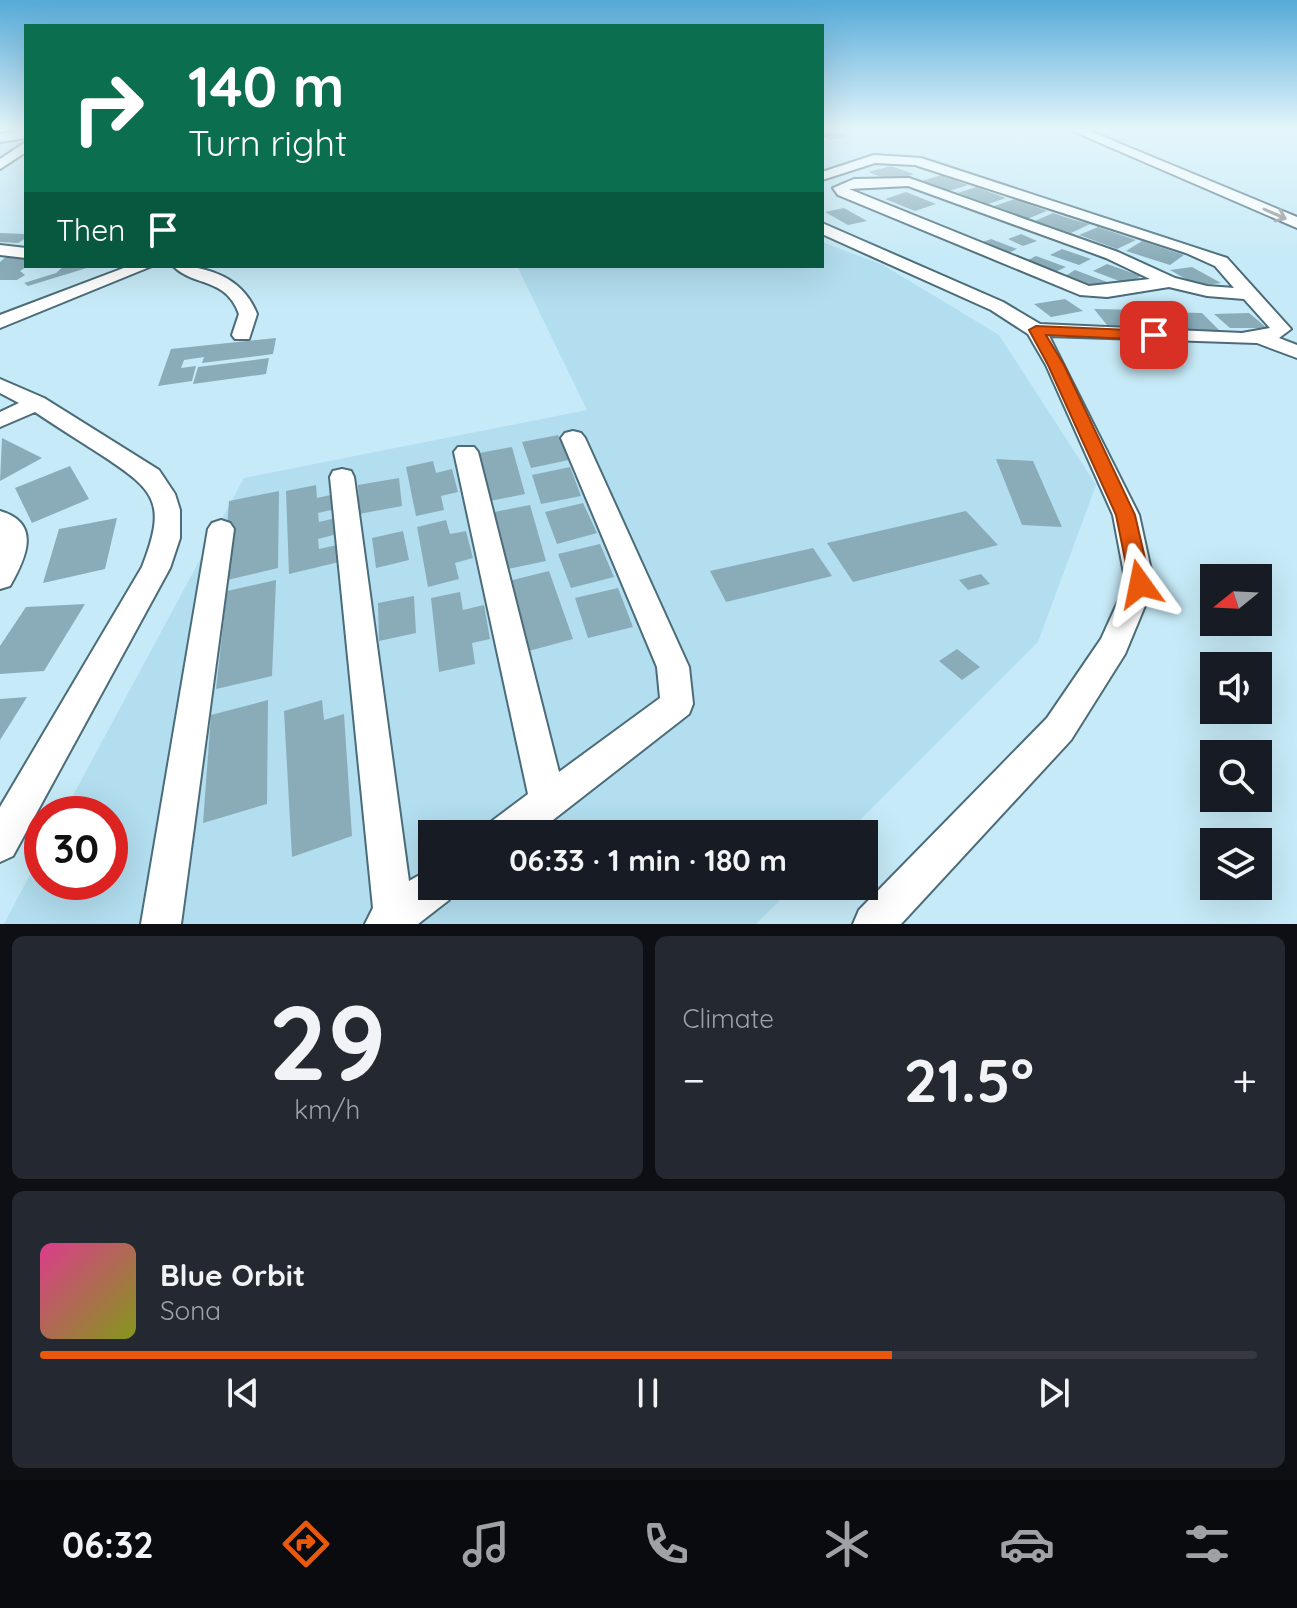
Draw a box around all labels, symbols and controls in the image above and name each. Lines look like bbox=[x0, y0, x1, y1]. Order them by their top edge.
text: 140 m bbox=[188, 51, 344, 121]
icon: right bbox=[56, 56, 160, 160]
text: Turn right bbox=[188, 120, 347, 165]
one-way arrow bbox=[1262, 207, 1287, 222]
icon: arrive bbox=[141, 208, 185, 252]
text: Then bbox=[56, 211, 125, 249]
pin bbox=[1120, 301, 1188, 369]
icon: arrive bbox=[1132, 313, 1176, 357]
position arrow bbox=[1098, 542, 1182, 626]
north arrow bbox=[1200, 564, 1272, 636]
map controls bbox=[1200, 564, 1272, 900]
button: sound bbox=[1200, 652, 1272, 724]
button: search bbox=[1200, 740, 1272, 812]
speed limit sign: 30 bbox=[24, 796, 128, 900]
button: layers bbox=[1200, 828, 1272, 900]
text: 06:33 · 1 min · 180 m bbox=[509, 841, 787, 879]
text: 29 bbox=[268, 976, 386, 1106]
text: Climate bbox=[683, 1002, 774, 1035]
text: 21.5° bbox=[904, 1042, 1034, 1117]
text: − bbox=[683, 1052, 705, 1107]
text: + bbox=[1232, 1052, 1257, 1107]
text: km/h bbox=[294, 1093, 360, 1126]
text: Blue Orbit bbox=[160, 1256, 305, 1294]
text: Sona bbox=[160, 1294, 221, 1327]
icon: previous bbox=[221, 1371, 265, 1415]
icon: pause bbox=[626, 1371, 670, 1415]
icon: next bbox=[1032, 1371, 1076, 1415]
icon: directions bbox=[278, 1516, 334, 1572]
icon: music bbox=[458, 1516, 514, 1572]
icon: phone bbox=[638, 1516, 694, 1572]
icon: climate bbox=[819, 1516, 875, 1572]
icon: car bbox=[999, 1516, 1055, 1572]
icon: filters bbox=[1179, 1516, 1235, 1572]
text: 06:32 bbox=[62, 1522, 154, 1567]

